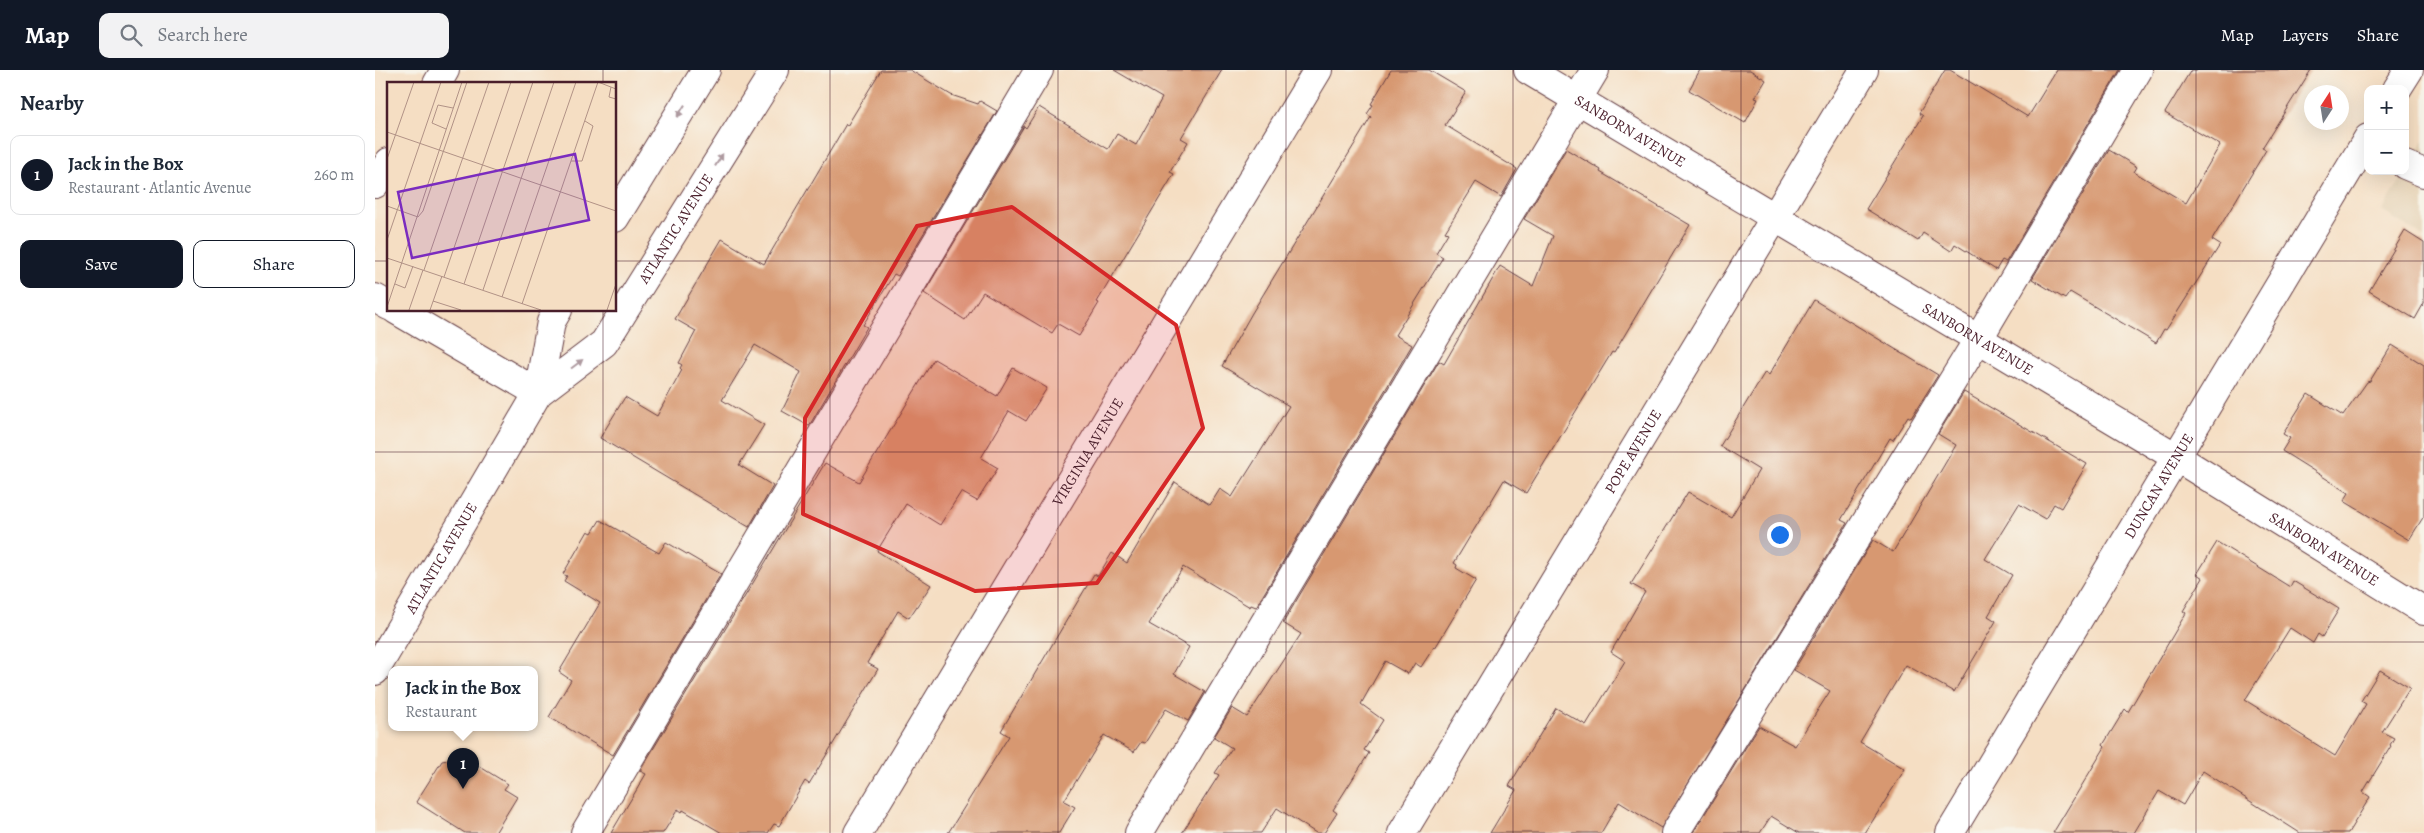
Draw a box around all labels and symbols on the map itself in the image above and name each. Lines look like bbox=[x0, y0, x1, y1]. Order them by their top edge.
inset map bbox=[387, 82, 616, 311]
north arrow bbox=[2304, 85, 2349, 130]
street label: SANBORN AVENUE bbox=[1571, 90, 1689, 172]
one-way arrow bbox=[676, 105, 685, 118]
one-way arrow bbox=[714, 154, 723, 167]
street label: ATLANTIC AVENUE bbox=[633, 170, 718, 288]
street label: SANBORN AVENUE bbox=[1919, 298, 2037, 380]
one-way arrow bbox=[570, 358, 583, 369]
street label: VIRGINIA AVENUE bbox=[1047, 394, 1128, 511]
street label: POPE AVENUE bbox=[1600, 406, 1666, 497]
street label: DUNCAN AVENUE bbox=[2119, 430, 2198, 542]
street label: ATLANTIC AVENUE bbox=[400, 499, 482, 618]
street label: SANBORN AVENUE bbox=[2265, 507, 2383, 591]
your location bbox=[1767, 522, 1793, 548]
pin: 1 bbox=[447, 748, 479, 789]

